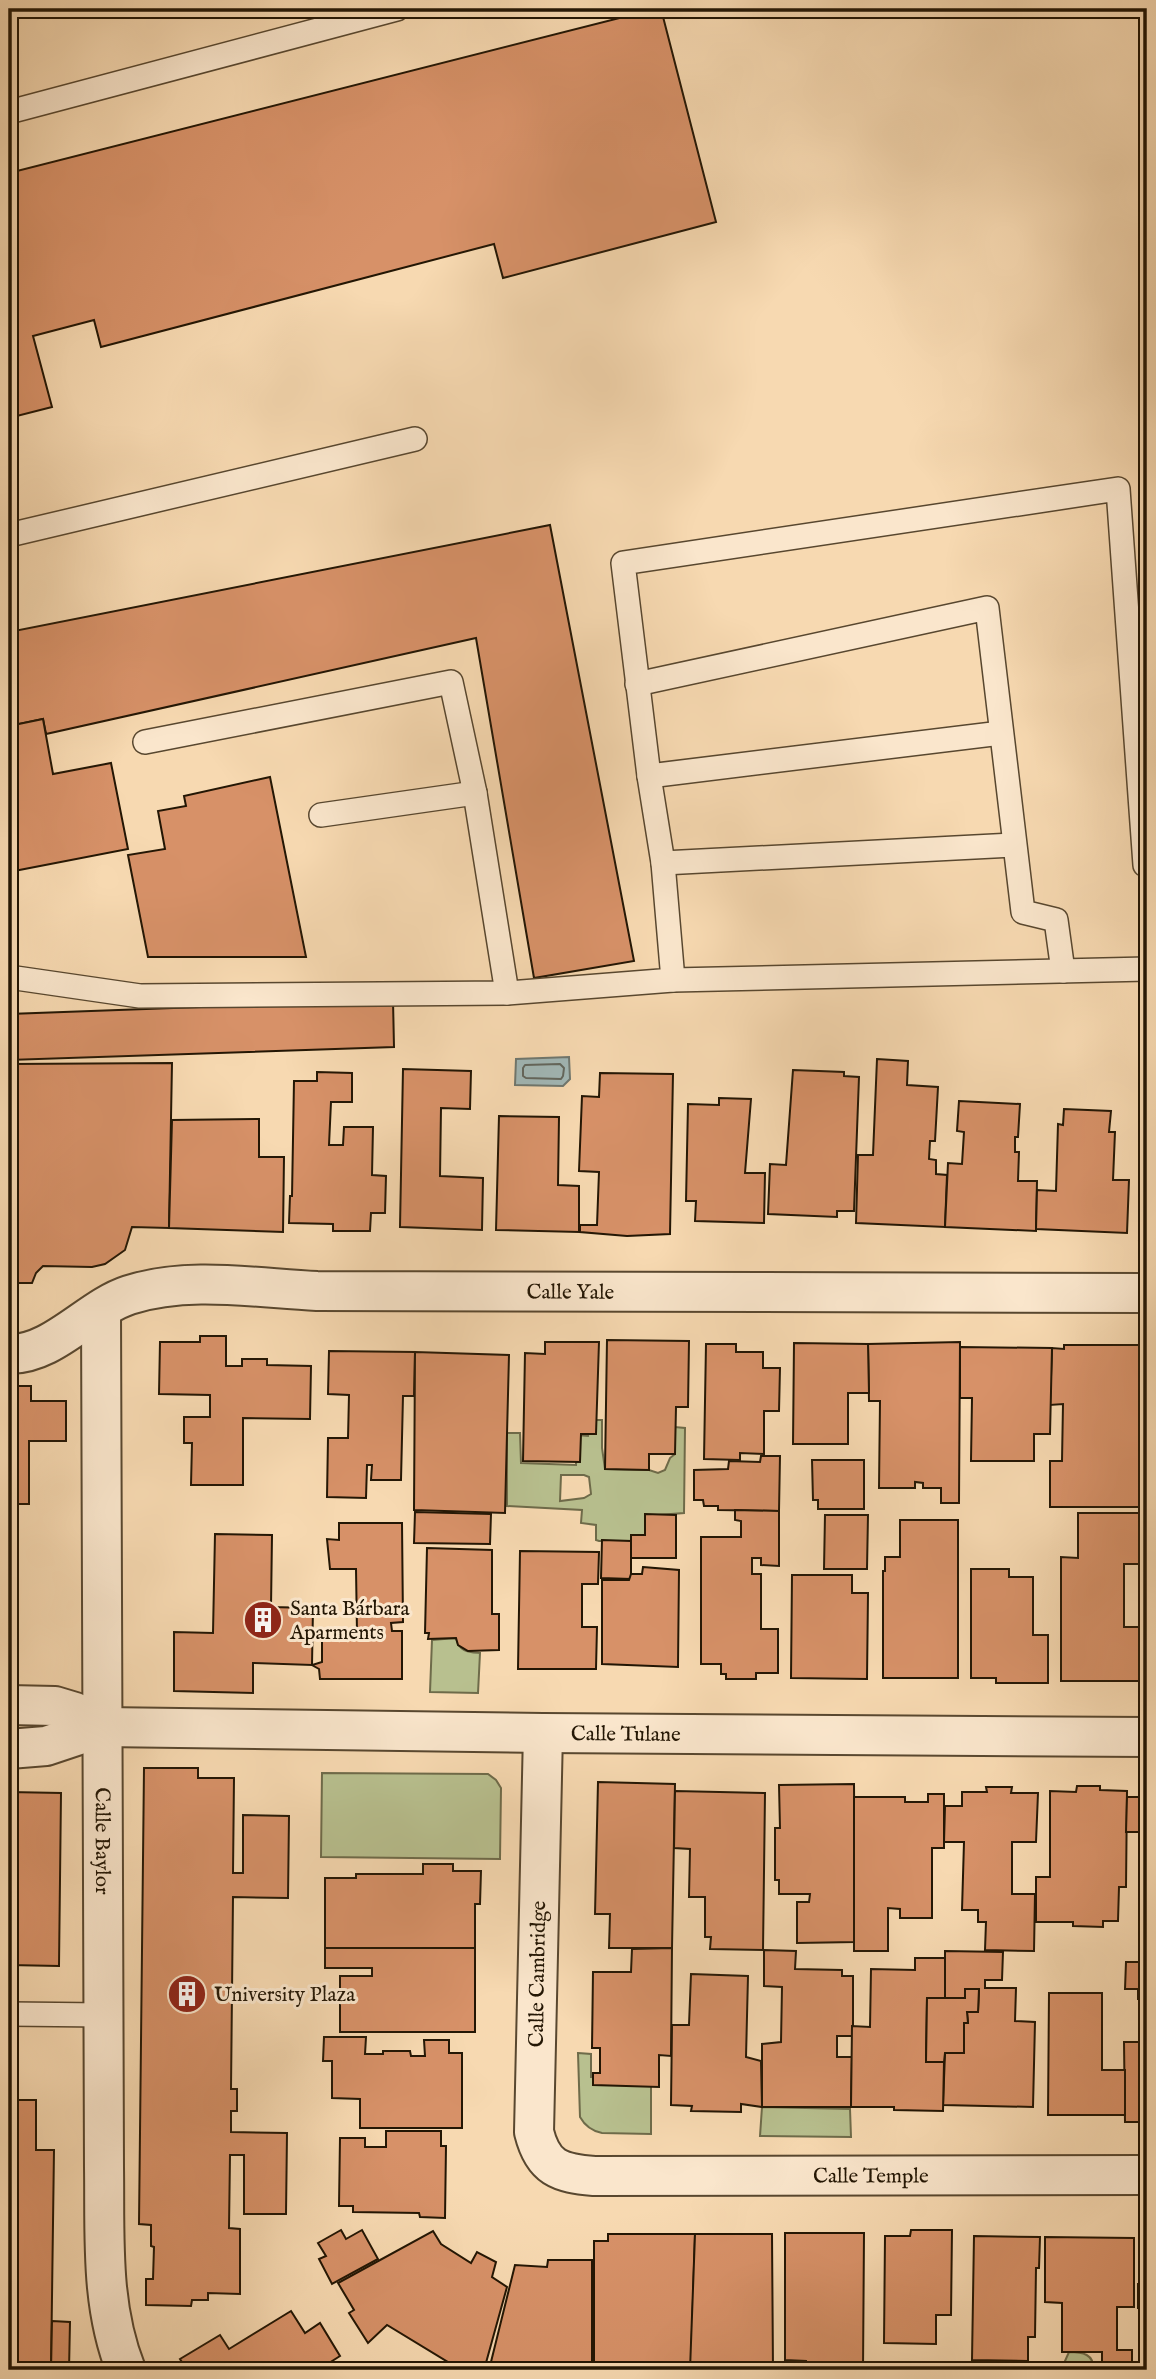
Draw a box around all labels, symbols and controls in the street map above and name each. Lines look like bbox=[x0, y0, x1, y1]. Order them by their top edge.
street label: Calle Yale bbox=[526, 1280, 615, 1307]
place label: Santa Bárbara Aparments bbox=[289, 1596, 411, 1647]
building icon: Santa Bárbara Aparments bbox=[242, 1599, 284, 1641]
street label: Calle Tulane bbox=[571, 1721, 681, 1749]
street label: Calle Baylor bbox=[88, 1787, 115, 1895]
street label: Calle Cambridge bbox=[524, 1900, 553, 2048]
building icon: University Plaza bbox=[166, 1973, 208, 2015]
place label: University Plaza bbox=[214, 1982, 356, 2009]
street label: Calle Temple bbox=[813, 2163, 929, 2191]

